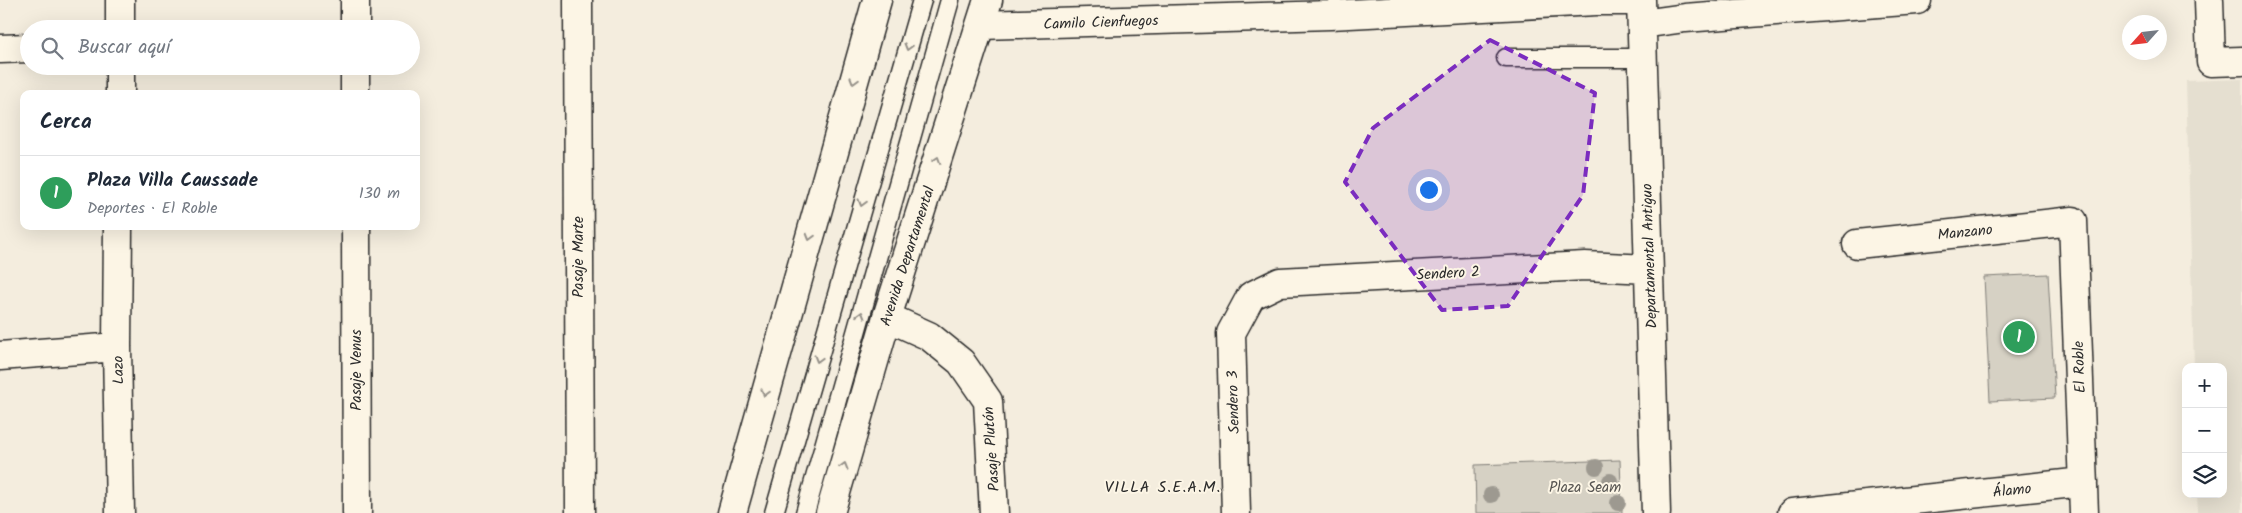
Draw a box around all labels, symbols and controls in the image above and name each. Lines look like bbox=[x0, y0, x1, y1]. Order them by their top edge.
street label: Camilo Cienfuegos bbox=[1043, 9, 1160, 37]
north arrow bbox=[2122, 15, 2167, 60]
search box bbox=[20, 20, 420, 75]
text: Buscar aquí bbox=[78, 33, 170, 63]
icon: search bbox=[38, 34, 66, 62]
one-way arrow bbox=[904, 42, 914, 50]
one-way arrow bbox=[849, 76, 860, 85]
text: Cerca bbox=[40, 106, 92, 139]
one-way arrow bbox=[932, 157, 942, 165]
text: Plaza Villa Caussade bbox=[87, 166, 258, 196]
your location bbox=[1416, 177, 1442, 203]
text: 1 bbox=[54, 181, 58, 206]
text: 130 m bbox=[359, 181, 400, 206]
street label: Avenida Departamental bbox=[874, 183, 942, 329]
street label: Departamental Antiguo bbox=[1635, 183, 1665, 329]
text: Deportes · El Roble bbox=[87, 196, 217, 221]
one-way arrow bbox=[858, 198, 868, 206]
street label: Pasaje Marte bbox=[567, 216, 591, 298]
street label: Manzano bbox=[1936, 218, 1994, 248]
one-way arrow bbox=[805, 232, 815, 241]
street label: Sendero 2 bbox=[1416, 260, 1480, 288]
one-way arrow bbox=[856, 311, 866, 319]
pin: 1 bbox=[2003, 318, 2035, 356]
street label: Pasaje Venus bbox=[345, 329, 369, 411]
street label: El Roble bbox=[2067, 340, 2093, 394]
one-way arrow bbox=[813, 354, 823, 362]
street label: Lazo bbox=[107, 355, 131, 385]
map controls bbox=[2182, 363, 2227, 498]
button: + bbox=[2182, 363, 2227, 408]
street label: Sendero 3 bbox=[1221, 369, 1247, 434]
one-way arrow bbox=[761, 389, 771, 397]
street label: Pasaje Plutón bbox=[977, 406, 1007, 492]
button: − bbox=[2182, 408, 2227, 453]
button: layers bbox=[2182, 453, 2227, 498]
one-way arrow bbox=[838, 463, 848, 471]
district label: VILLA S.E.A.M. bbox=[1105, 475, 1221, 500]
park label: Plaza Seam bbox=[1549, 476, 1621, 500]
street label: Álamo bbox=[1992, 477, 2033, 505]

